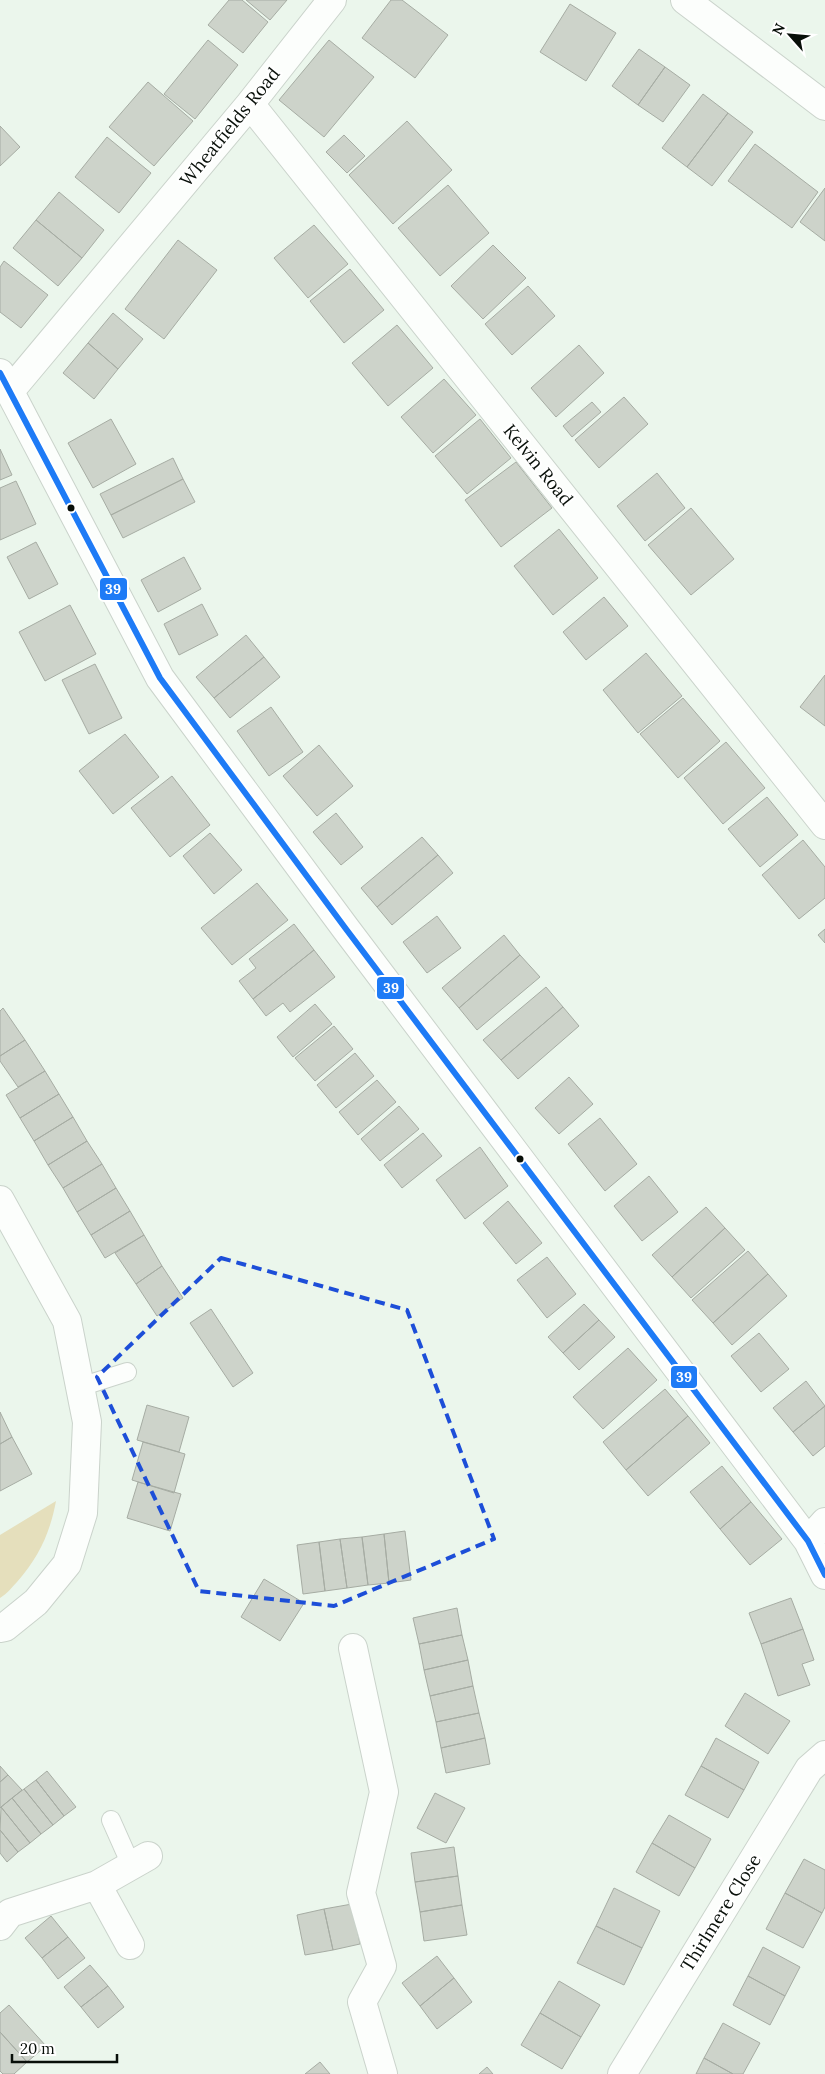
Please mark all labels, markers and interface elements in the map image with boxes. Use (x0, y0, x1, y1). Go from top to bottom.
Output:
north arrow (765, 10, 815, 60)
text: N (768, 20, 789, 38)
street label: Wheatfields Road (175, 62, 285, 191)
street label: Kelvin Road (499, 419, 578, 510)
unlabelled marker (66, 503, 76, 513)
line badge: 39 (99, 577, 128, 601)
text: 39 (105, 580, 121, 598)
line badge: 39 (376, 976, 405, 1000)
text: 39 (383, 979, 399, 997)
unlabelled marker (515, 1154, 525, 1164)
line badge: 39 (670, 1365, 698, 1389)
text: 39 (676, 1368, 692, 1386)
street label: Thirlmere Close (675, 1850, 766, 1976)
scale bar (12, 2032, 118, 2064)
text: 20 m (20, 2039, 55, 2058)

